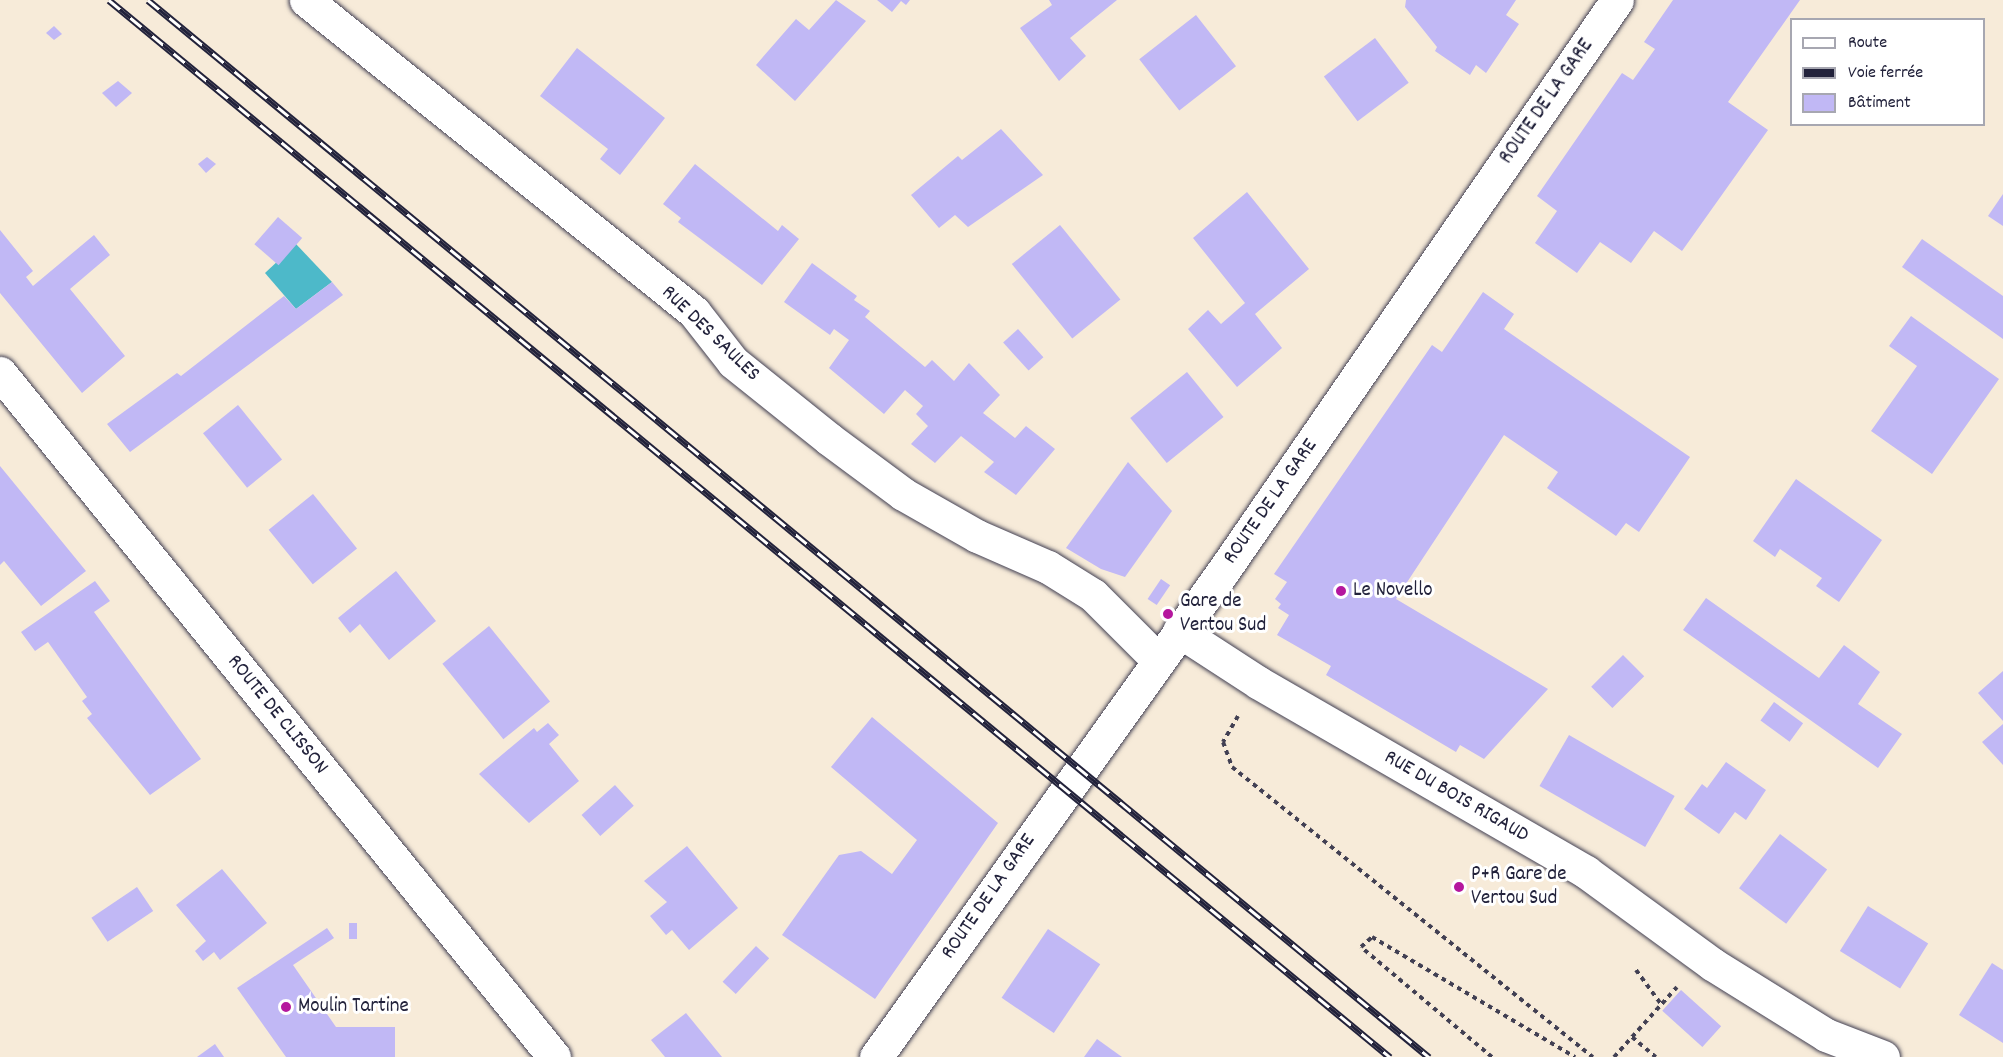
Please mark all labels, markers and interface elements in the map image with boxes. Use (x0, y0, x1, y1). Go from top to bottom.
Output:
legend (1790, 18, 1985, 126)
text: Route (1848, 31, 1887, 56)
street label: ROUTE DE LA GARE (1495, 35, 1599, 169)
text: Voie ferrée (1848, 61, 1923, 86)
text: Bâtiment (1848, 91, 1911, 116)
street label: RUE DES SAULES (655, 281, 765, 387)
street label: ROUTE DE LA GARE (1219, 435, 1323, 569)
place label: Le Novello (1353, 578, 1433, 604)
marker: Le Novello (1334, 584, 1348, 598)
place label: Gare de Vertou Sud (1180, 589, 1266, 639)
marker: Gare de Vertou Sud (1161, 607, 1175, 621)
street label: ROUTE DE CLISSON (221, 650, 333, 780)
street label: RUE DU BOIS RIGAUD (1379, 745, 1533, 849)
street label: ROUTE DE LA GARE (937, 830, 1041, 964)
place label: P+R Gare de Vertou Sud (1471, 862, 1566, 912)
marker: P+R Gare de Vertou Sud (1452, 880, 1466, 894)
place label: Moulin Tartine (298, 994, 409, 1020)
marker: Moulin Tartine (279, 1000, 293, 1014)

